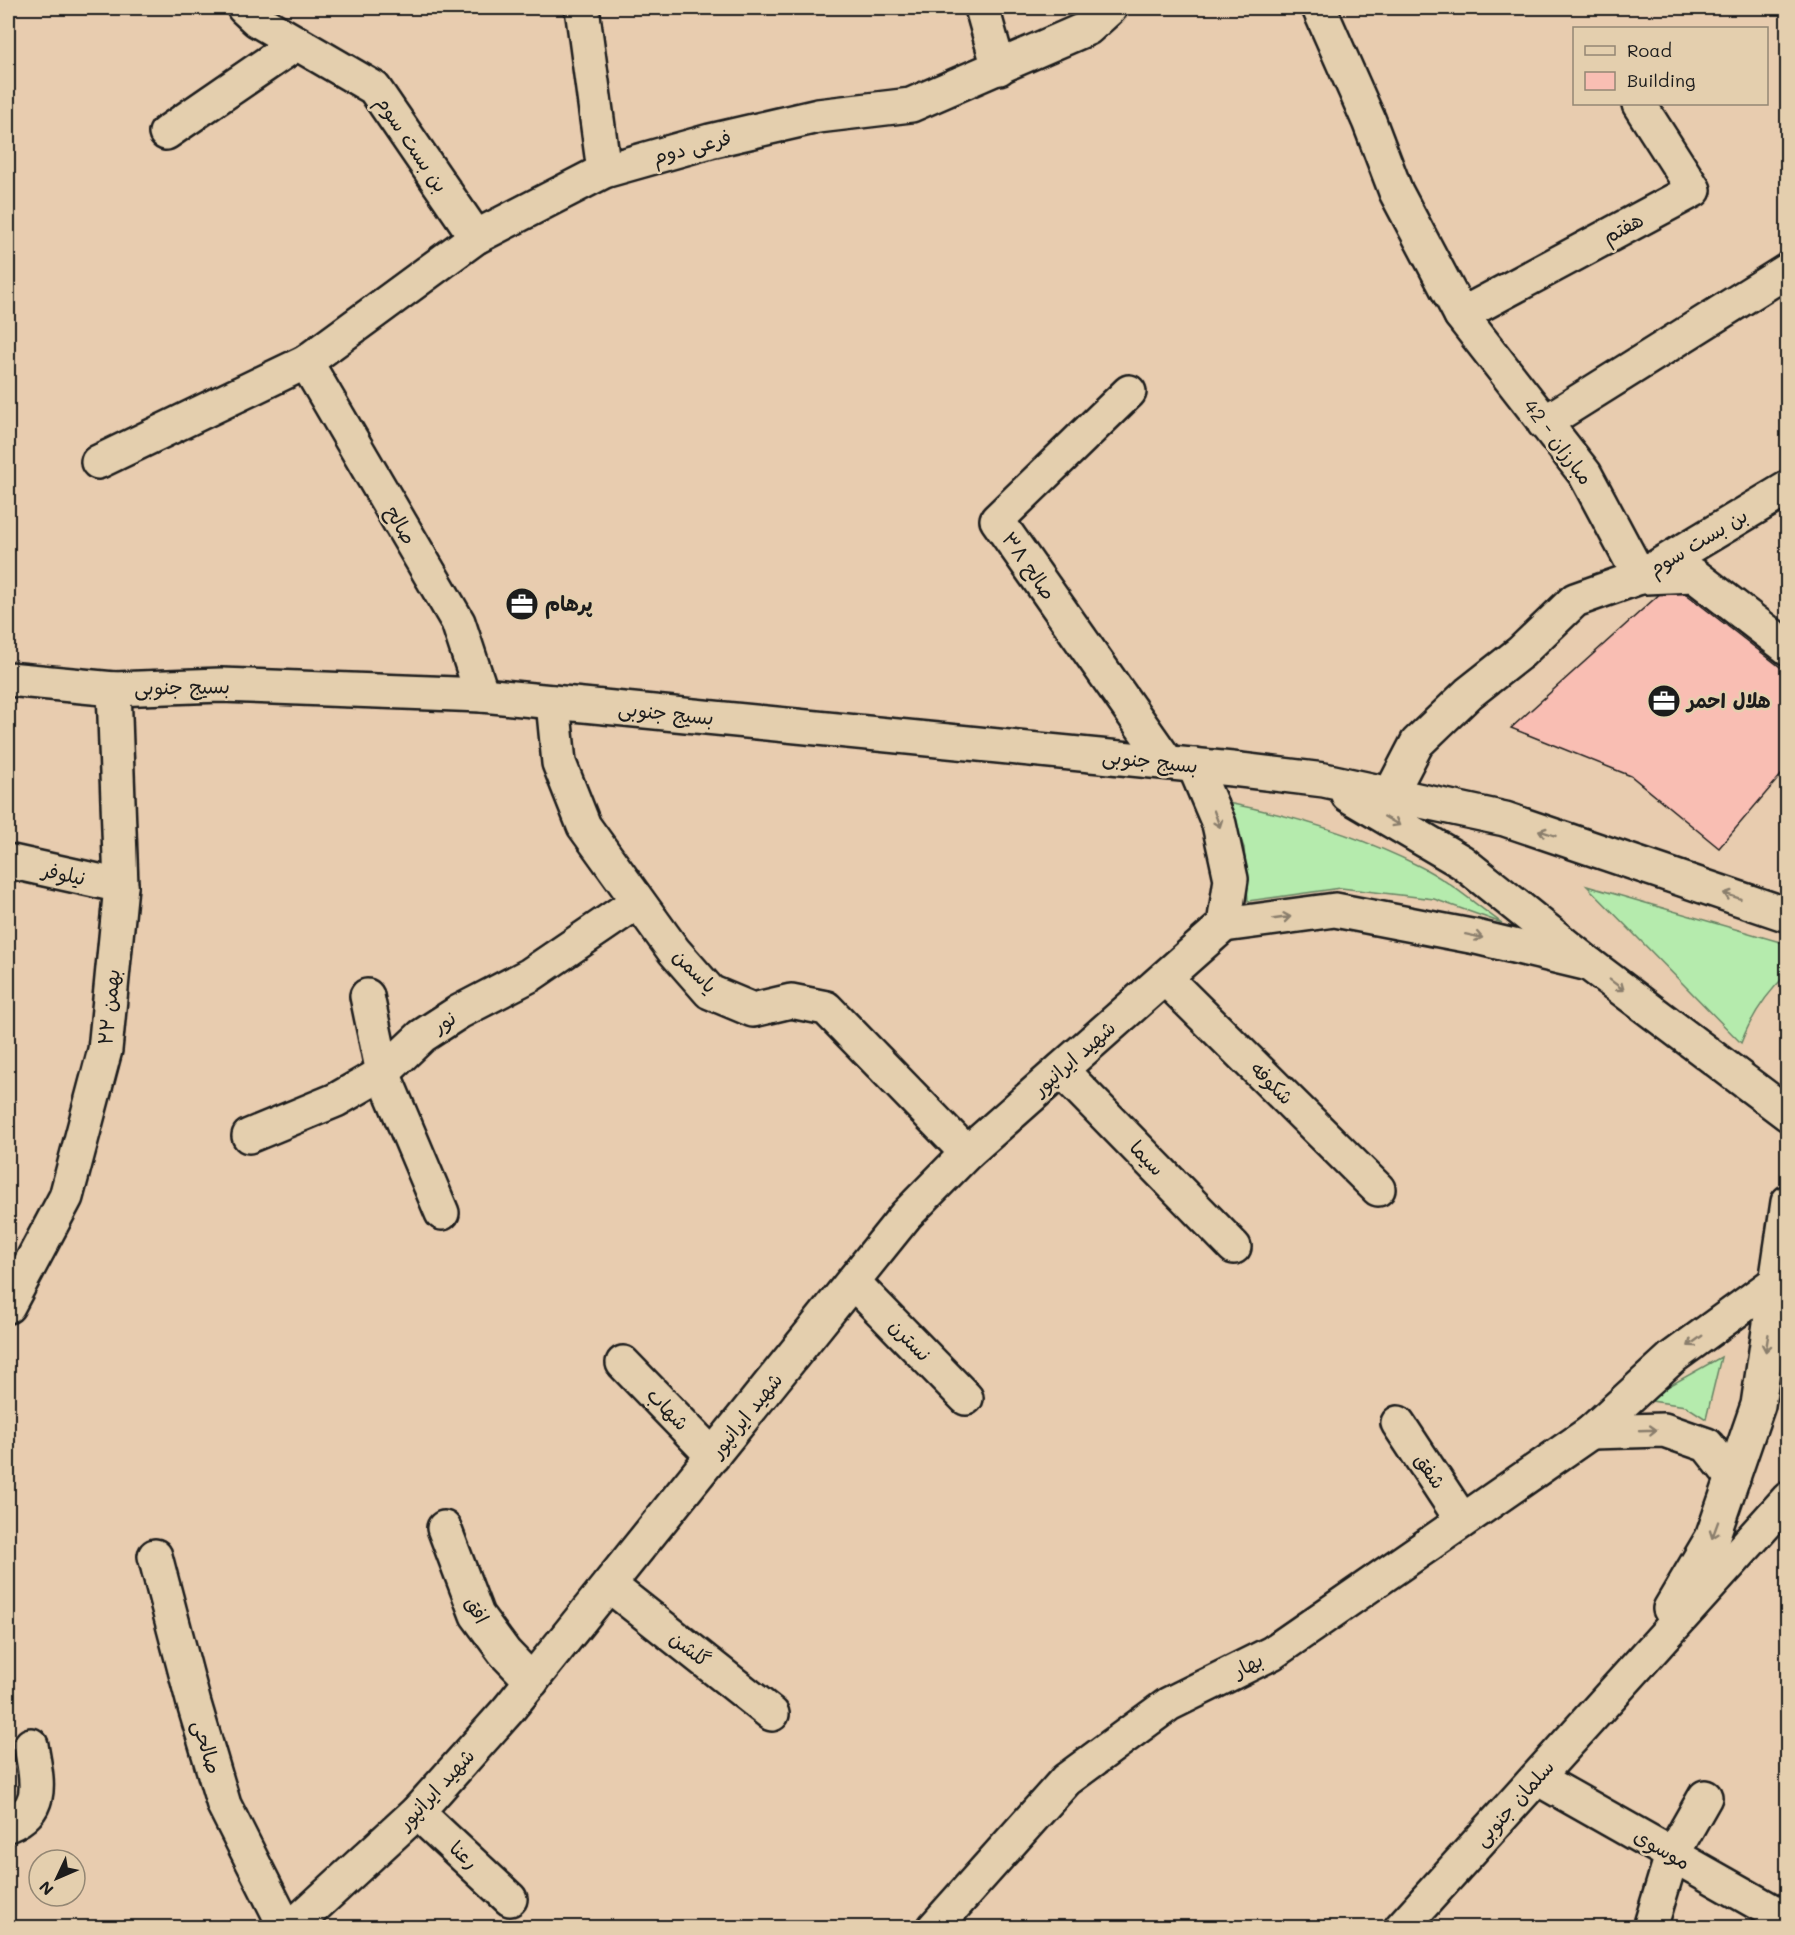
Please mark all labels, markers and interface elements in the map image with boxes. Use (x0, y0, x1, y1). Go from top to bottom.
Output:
legend (1573, 27, 1768, 105)
text: Road (1627, 38, 1672, 62)
text: Building (1627, 68, 1695, 92)
street label: بن بست سوم (368, 90, 455, 199)
street label: فرعی دوم (650, 123, 735, 173)
street label: هفتم (1598, 206, 1649, 251)
street label: مبارزان - 42 (1518, 393, 1599, 489)
street label: صالح (379, 500, 423, 550)
street label: بن بست سوم (1643, 501, 1754, 584)
street label: صالح ۳۸ (995, 526, 1063, 606)
office icon: پرهام (504, 586, 540, 622)
place label: پرهام (545, 590, 593, 619)
street label: بسیج جنوبی (134, 672, 230, 702)
office icon: هلال احمر (1646, 683, 1682, 719)
place label: هلال احمر (1685, 687, 1771, 713)
street label: بسیج جنوبی (617, 694, 715, 732)
street label: بسیج جنوبی (1101, 742, 1199, 780)
one-way arrow (1212, 809, 1223, 828)
one-way arrow (1383, 815, 1400, 827)
one-way arrow (1538, 827, 1557, 838)
street label: نیلوفر (38, 855, 88, 892)
one-way arrow (1723, 889, 1742, 900)
one-way arrow (1271, 912, 1291, 923)
one-way arrow (1464, 931, 1483, 942)
street label: یاسمن (668, 943, 723, 998)
street label: ۲۲ بهمن (91, 967, 125, 1046)
one-way arrow (1608, 979, 1624, 991)
street label: نور (426, 1004, 460, 1039)
street label: شهید ایرانپور (1025, 1014, 1122, 1103)
street label: شکوفه (1246, 1055, 1300, 1109)
street label: سیما (1125, 1134, 1171, 1180)
street label: نسترن (884, 1312, 937, 1366)
one-way arrow (1762, 1332, 1773, 1352)
one-way arrow (1687, 1335, 1703, 1347)
street label: شهید ایرانپور (702, 1367, 789, 1465)
street label: شهاب (642, 1381, 695, 1435)
one-way arrow (1637, 1424, 1657, 1436)
street label: شفق (1409, 1447, 1452, 1493)
one-way arrow (1709, 1520, 1720, 1539)
street label: افق (460, 1591, 496, 1628)
street label: گلشن (665, 1624, 716, 1672)
street label: بهار (1226, 1646, 1267, 1683)
street label: صالحی (187, 1717, 228, 1777)
street label: شهید ایرانپور (390, 1742, 481, 1837)
street label: سلمان جنوبی (1467, 1753, 1561, 1853)
street label: موسوی (1629, 1822, 1695, 1875)
street label: رعنا (445, 1834, 485, 1874)
north arrow (27, 1848, 87, 1908)
text: N (34, 1877, 58, 1900)

